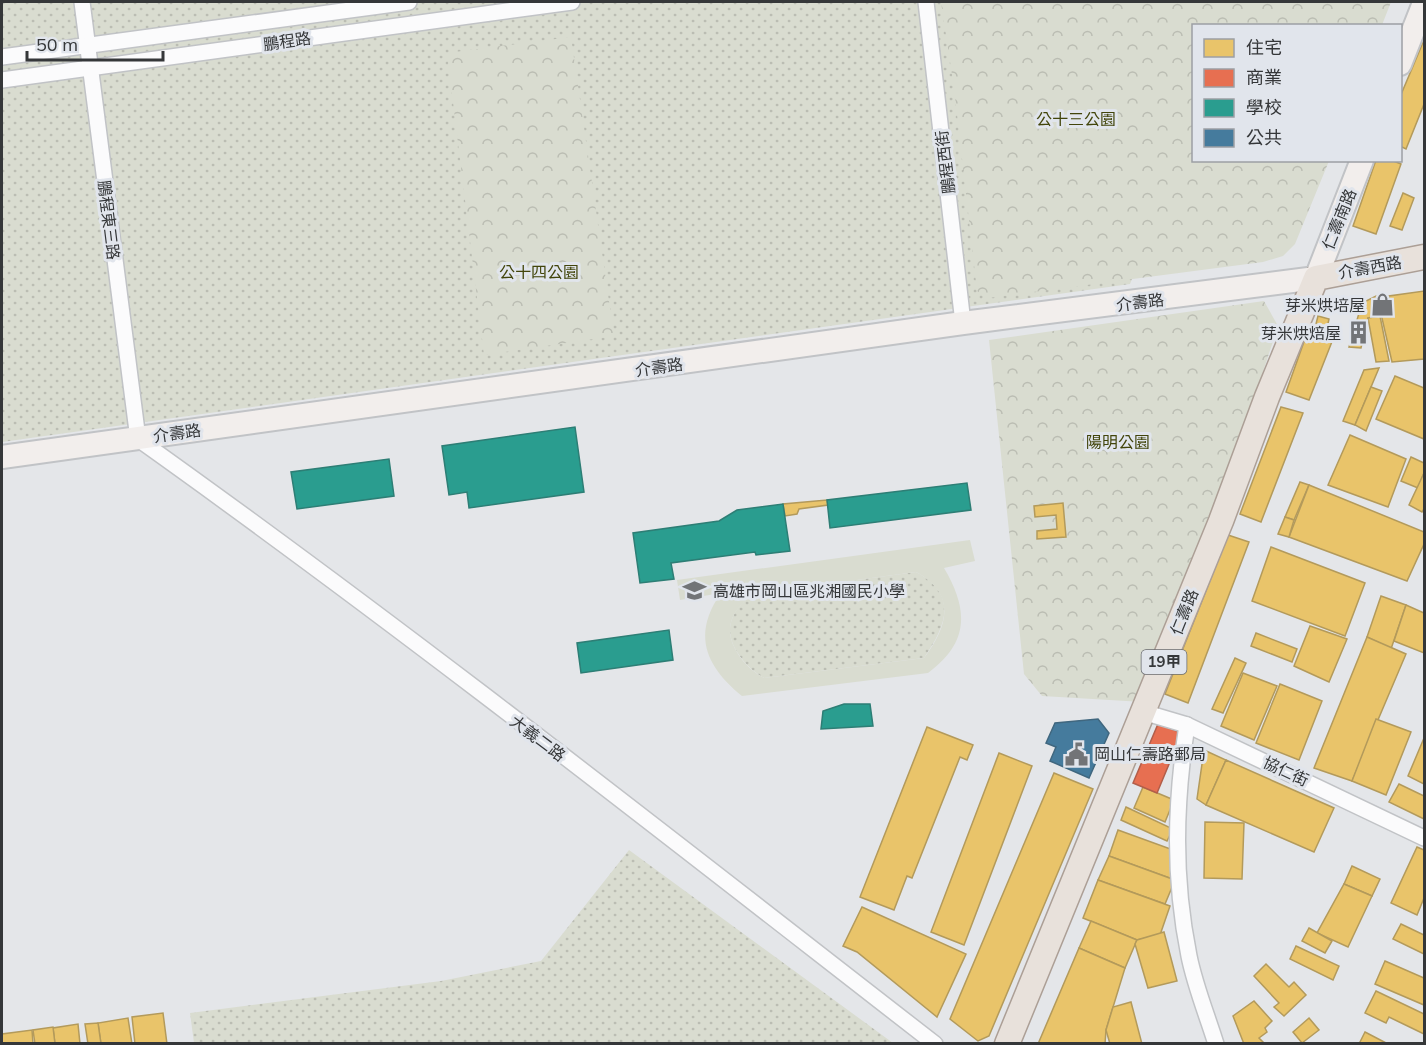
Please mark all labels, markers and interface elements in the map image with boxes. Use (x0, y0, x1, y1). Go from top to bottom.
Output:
scale bar (27, 24, 164, 62)
legend (1192, 24, 1402, 162)
street label: 鵬程路 (262, 28, 312, 54)
text: 50 m (36, 33, 78, 56)
text: 住宅 (1246, 36, 1282, 59)
text: 商業 (1246, 66, 1282, 89)
text: 學校 (1246, 96, 1282, 119)
park label: 公十三公園 (1036, 109, 1116, 129)
text: 公共 (1246, 126, 1282, 149)
street label: 鵬程西街 (931, 129, 959, 195)
street label: 鵬程東三路 (94, 179, 124, 261)
street label: 仁壽南路 (1318, 186, 1360, 252)
street label: 介壽西路 (1337, 252, 1403, 282)
park label: 公十四公園 (499, 262, 579, 282)
street label: 介壽路 (1115, 289, 1165, 315)
shop icon: 芽米烘培屋 (1370, 292, 1396, 318)
place label: 芽米烘培屋 (1285, 295, 1365, 315)
building icon: 芽米烘焙屋 (1346, 320, 1372, 346)
place label: 芽米烘焙屋 (1261, 323, 1341, 343)
street label: 介壽路 (634, 354, 684, 380)
street label: 介壽路 (152, 420, 202, 446)
park label: 陽明公園 (1086, 432, 1150, 452)
school or university icon: 高雄市岡山區兆湘國民小學 (682, 578, 708, 604)
place label: 高雄市岡山區兆湘國民小學 (713, 581, 905, 601)
street label: 仁壽路 (1166, 586, 1202, 638)
road number: 19甲 (1142, 650, 1186, 674)
street label: 大義二路 (506, 711, 570, 765)
public building icon: 岡山仁壽路郵局 (1063, 741, 1089, 767)
place label: 岡山仁壽路郵局 (1094, 744, 1206, 764)
street label: 協仁街 (1260, 752, 1312, 790)

